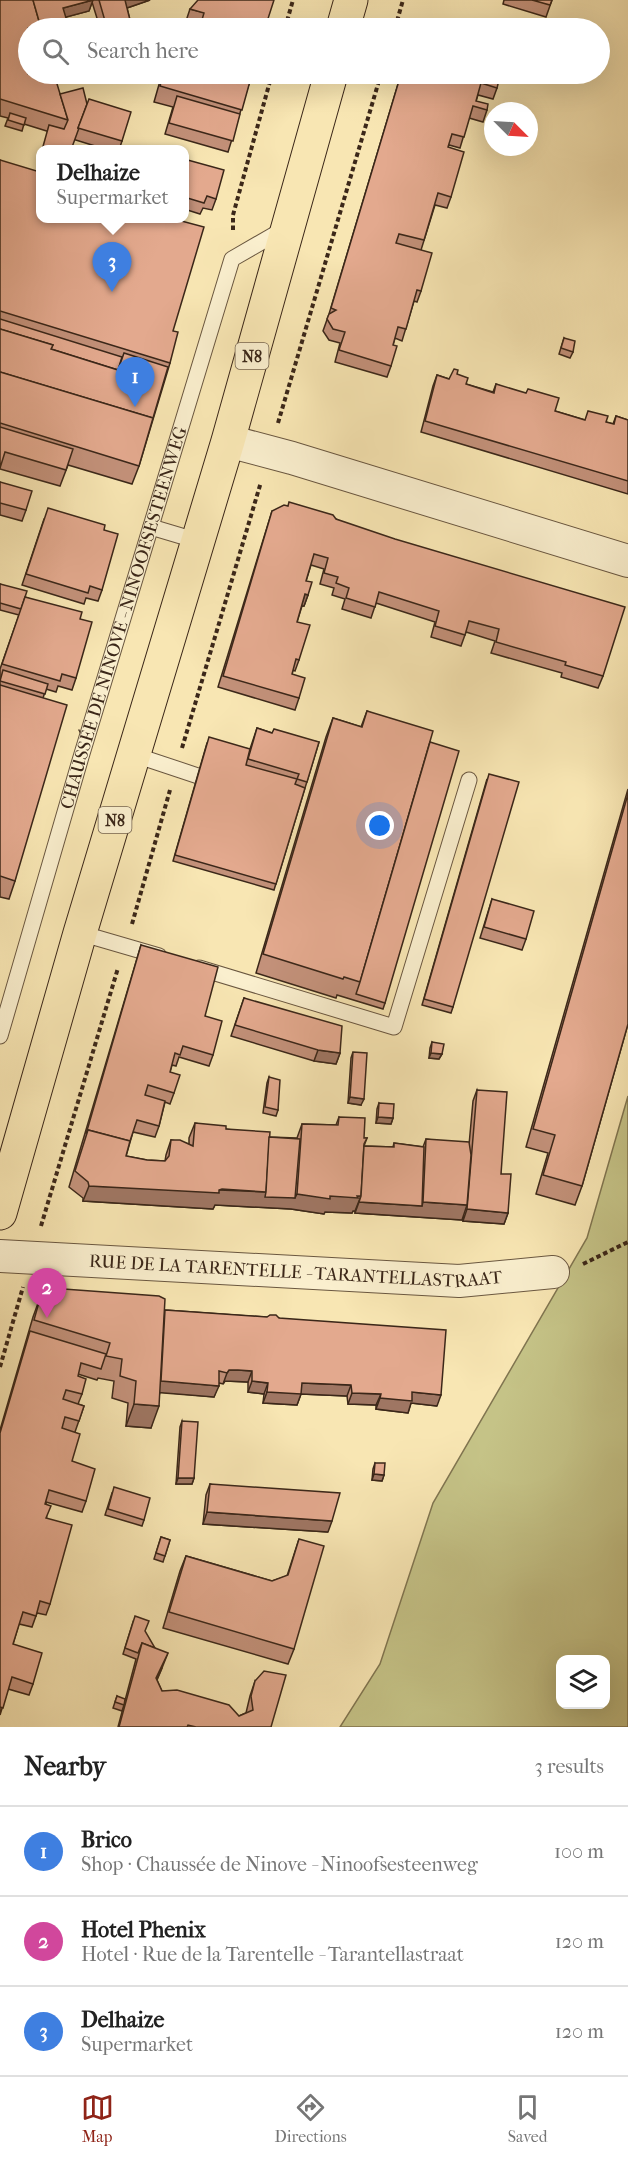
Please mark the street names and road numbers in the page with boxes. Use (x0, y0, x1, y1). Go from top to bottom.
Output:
road number: N8 (236, 343, 268, 369)
street label: CHAUSSÉE DE NINOVE - NINOOFSESTEENWEG (56, 424, 192, 812)
road number: N8 (98, 807, 132, 833)
street label: RUE DE LA TARENTELLE - TARANTELLASTRAAT (88, 1251, 504, 1292)

